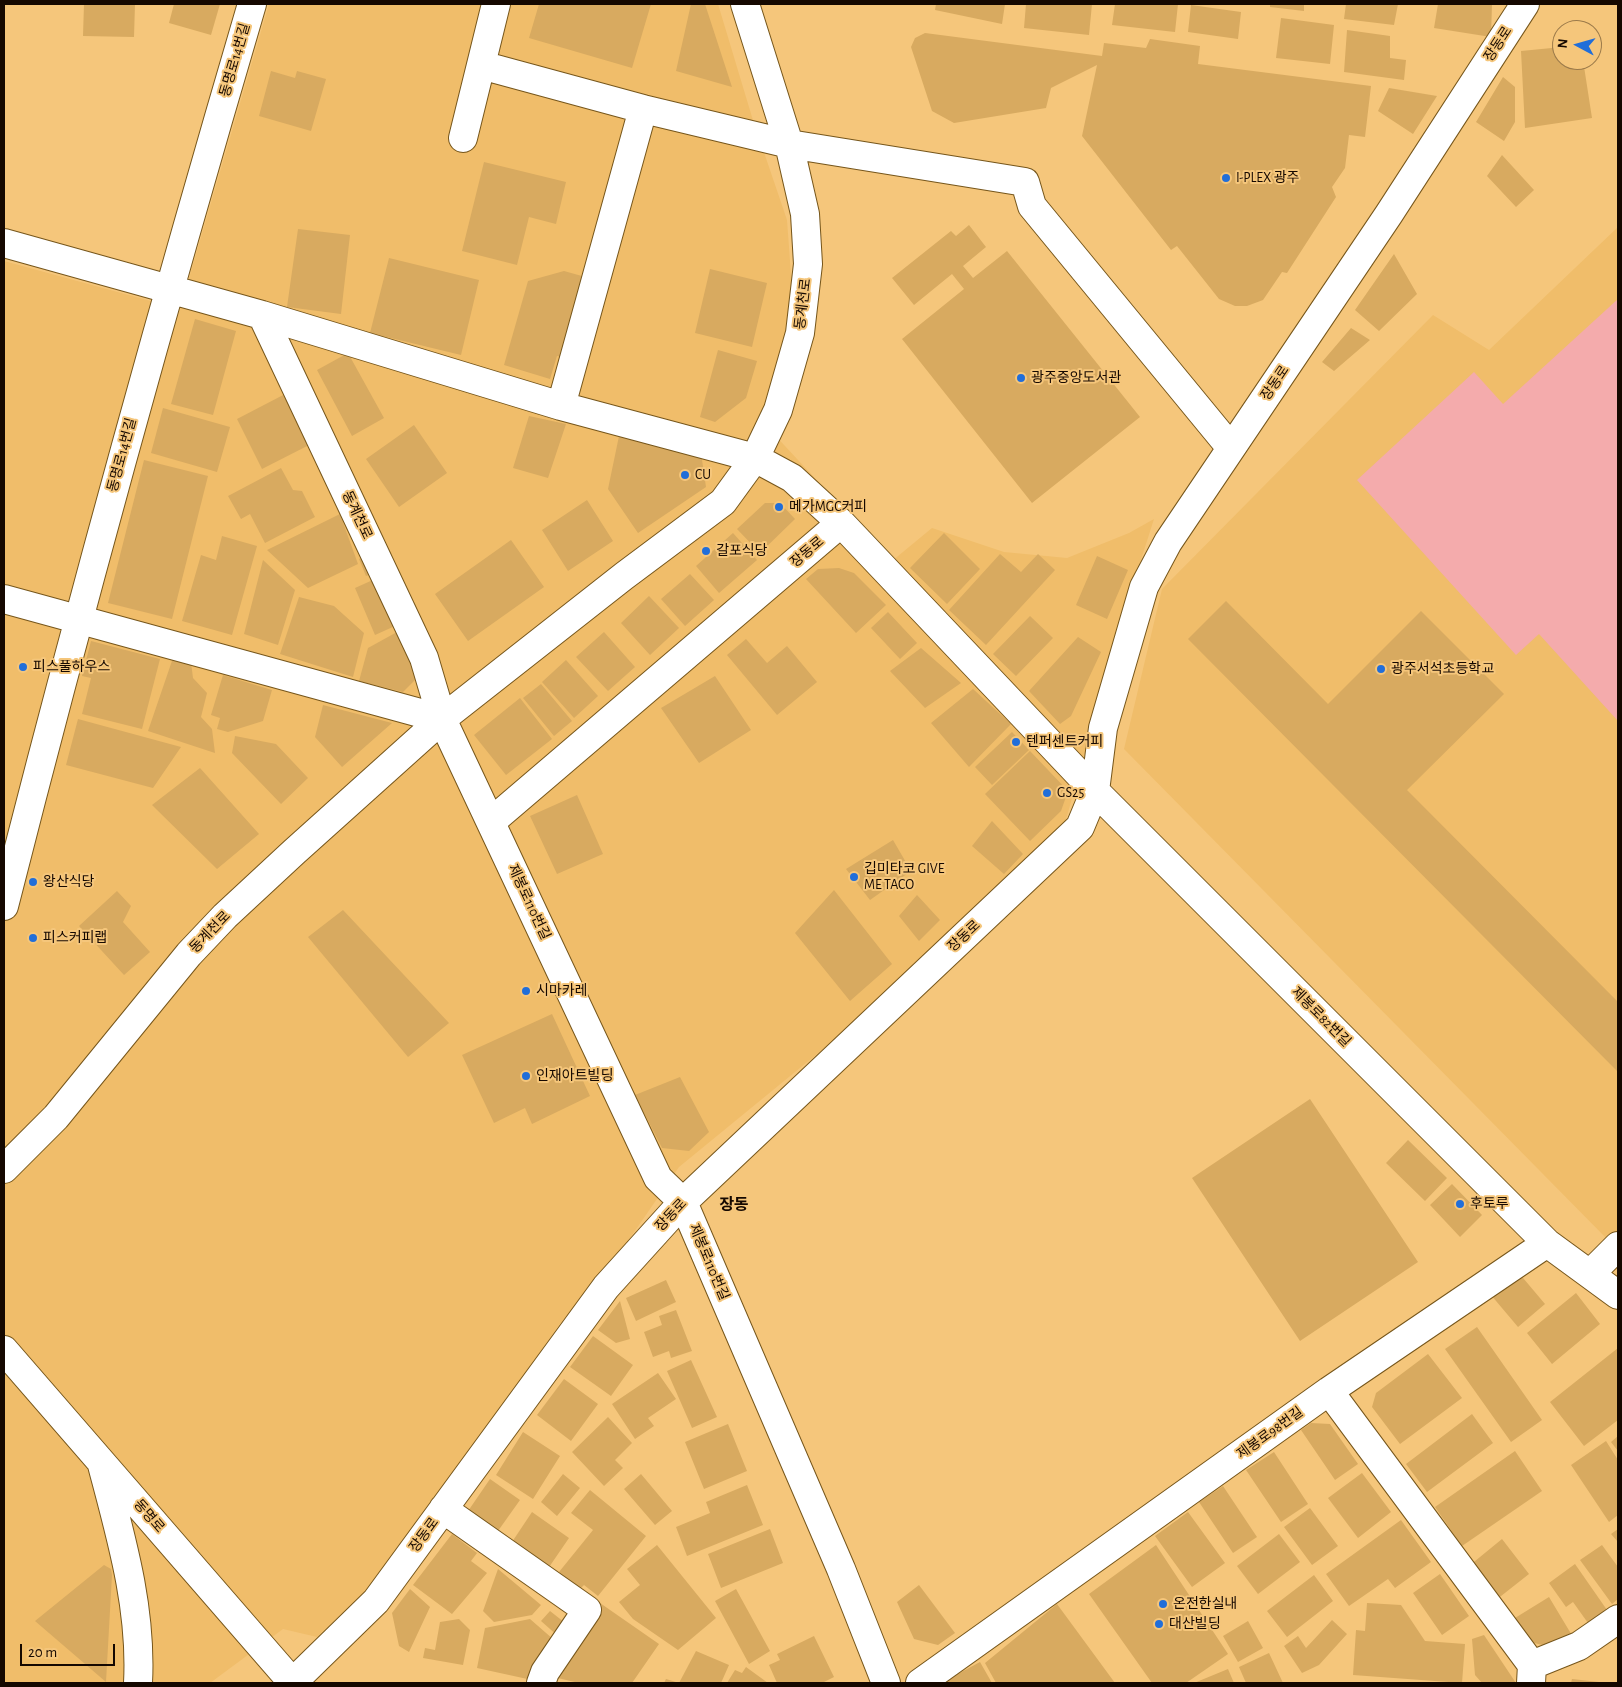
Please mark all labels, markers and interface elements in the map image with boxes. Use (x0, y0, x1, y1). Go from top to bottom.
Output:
north arrow (1552, 20, 1602, 70)
street label: 동명로14번길 (216, 21, 254, 99)
street label: 장동로 (1480, 23, 1516, 65)
text: N (1556, 38, 1571, 49)
place label: I-PLEX 광주 (1236, 170, 1299, 186)
marker: I-PLEX 광주 (1220, 172, 1232, 184)
street label: 동계천로 (792, 277, 814, 331)
street label: 장동로 (1257, 362, 1293, 404)
place label: 광주중앙도서관 (1031, 370, 1121, 386)
marker: 광주중앙도서관 (1015, 372, 1027, 384)
street label: 동명로14번길 (104, 416, 140, 494)
place label: CU (695, 467, 711, 483)
marker: CU (679, 469, 691, 481)
street label: 동계천로 (339, 488, 375, 542)
place label: 메가MGC커피 (789, 499, 867, 515)
marker: 메가MGC커피 (773, 501, 785, 513)
street label: 장동로 (787, 533, 827, 571)
place label: 갈포식당 (716, 543, 768, 559)
marker: 갈포식당 (700, 545, 712, 557)
place label: 피스풀하우스 (33, 659, 110, 675)
marker: 피스풀하우스 (17, 661, 29, 673)
place label: 광주서석초등학교 (1391, 661, 1494, 677)
marker: 광주서석초등학교 (1375, 663, 1387, 675)
place label: 텐퍼센트커피 (1026, 734, 1103, 750)
marker: 텐퍼센트커피 (1010, 736, 1022, 748)
place label: GS25 (1057, 785, 1084, 801)
marker: GS25 (1041, 787, 1053, 799)
place label: 깁미타코 GIVE ME TACO (864, 861, 944, 894)
street label: 제봉로110번길 (504, 862, 554, 942)
marker: 깁미타코 GIVE ME TACO (848, 871, 860, 883)
place label: 왕산식당 (43, 874, 95, 890)
marker: 왕산식당 (27, 876, 39, 888)
street label: 동계천로 (186, 908, 234, 956)
street label: 장동로 (944, 917, 984, 955)
place label: 피스커피랩 (43, 930, 107, 946)
marker: 피스커피랩 (27, 932, 39, 944)
place label: 시마카레 (536, 983, 588, 999)
street label: 제봉로82번길 (1288, 984, 1354, 1050)
marker: 시마카레 (520, 985, 532, 997)
place label: 인재아트빌딩 (536, 1068, 613, 1084)
marker: 인재아트빌딩 (520, 1070, 532, 1082)
street label: 장동로 (652, 1195, 690, 1235)
district label: 장동 (719, 1195, 749, 1215)
place label: 후토루 (1470, 1196, 1509, 1212)
marker: 후토루 (1454, 1198, 1466, 1210)
street label: 제봉로110번길 (685, 1221, 733, 1303)
street label: 제봉로98번길 (1234, 1403, 1306, 1463)
street label: 동명로 (130, 1496, 168, 1536)
street label: 장동로 (406, 1514, 442, 1556)
place label: 온전한실내 (1173, 1596, 1237, 1612)
marker: 온전한실내 (1157, 1598, 1169, 1610)
place label: 대산빌딩 (1169, 1616, 1221, 1632)
marker: 대산빌딩 (1153, 1618, 1165, 1630)
scale bar (22, 1634, 118, 1666)
text: 20 m (28, 1645, 57, 1660)

